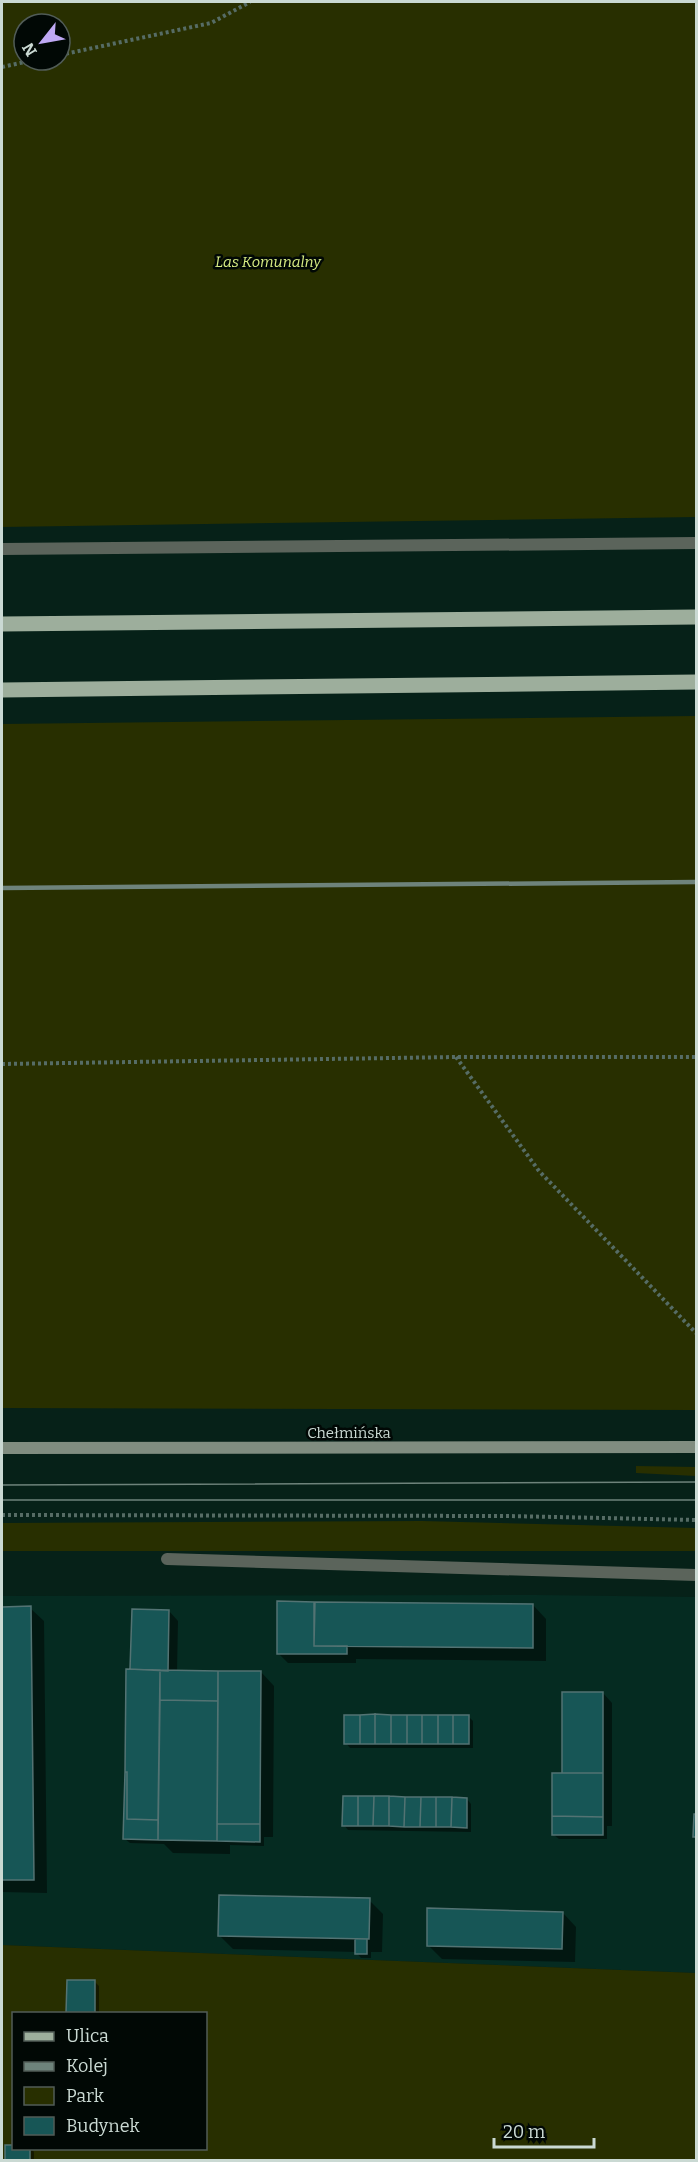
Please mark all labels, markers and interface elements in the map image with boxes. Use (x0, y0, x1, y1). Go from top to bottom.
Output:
north arrow (12, 12, 72, 72)
text: N (18, 39, 41, 60)
park label: Las Komunalny (215, 253, 322, 271)
street label: Chełmińska (307, 1424, 391, 1442)
legend (12, 2012, 207, 2150)
text: Ulica (66, 2025, 109, 2047)
text: Kolej (66, 2055, 108, 2077)
text: Park (66, 2085, 105, 2107)
scale bar (494, 2111, 594, 2149)
text: Budynek (66, 2115, 141, 2137)
text: 20 m (503, 2121, 545, 2143)

